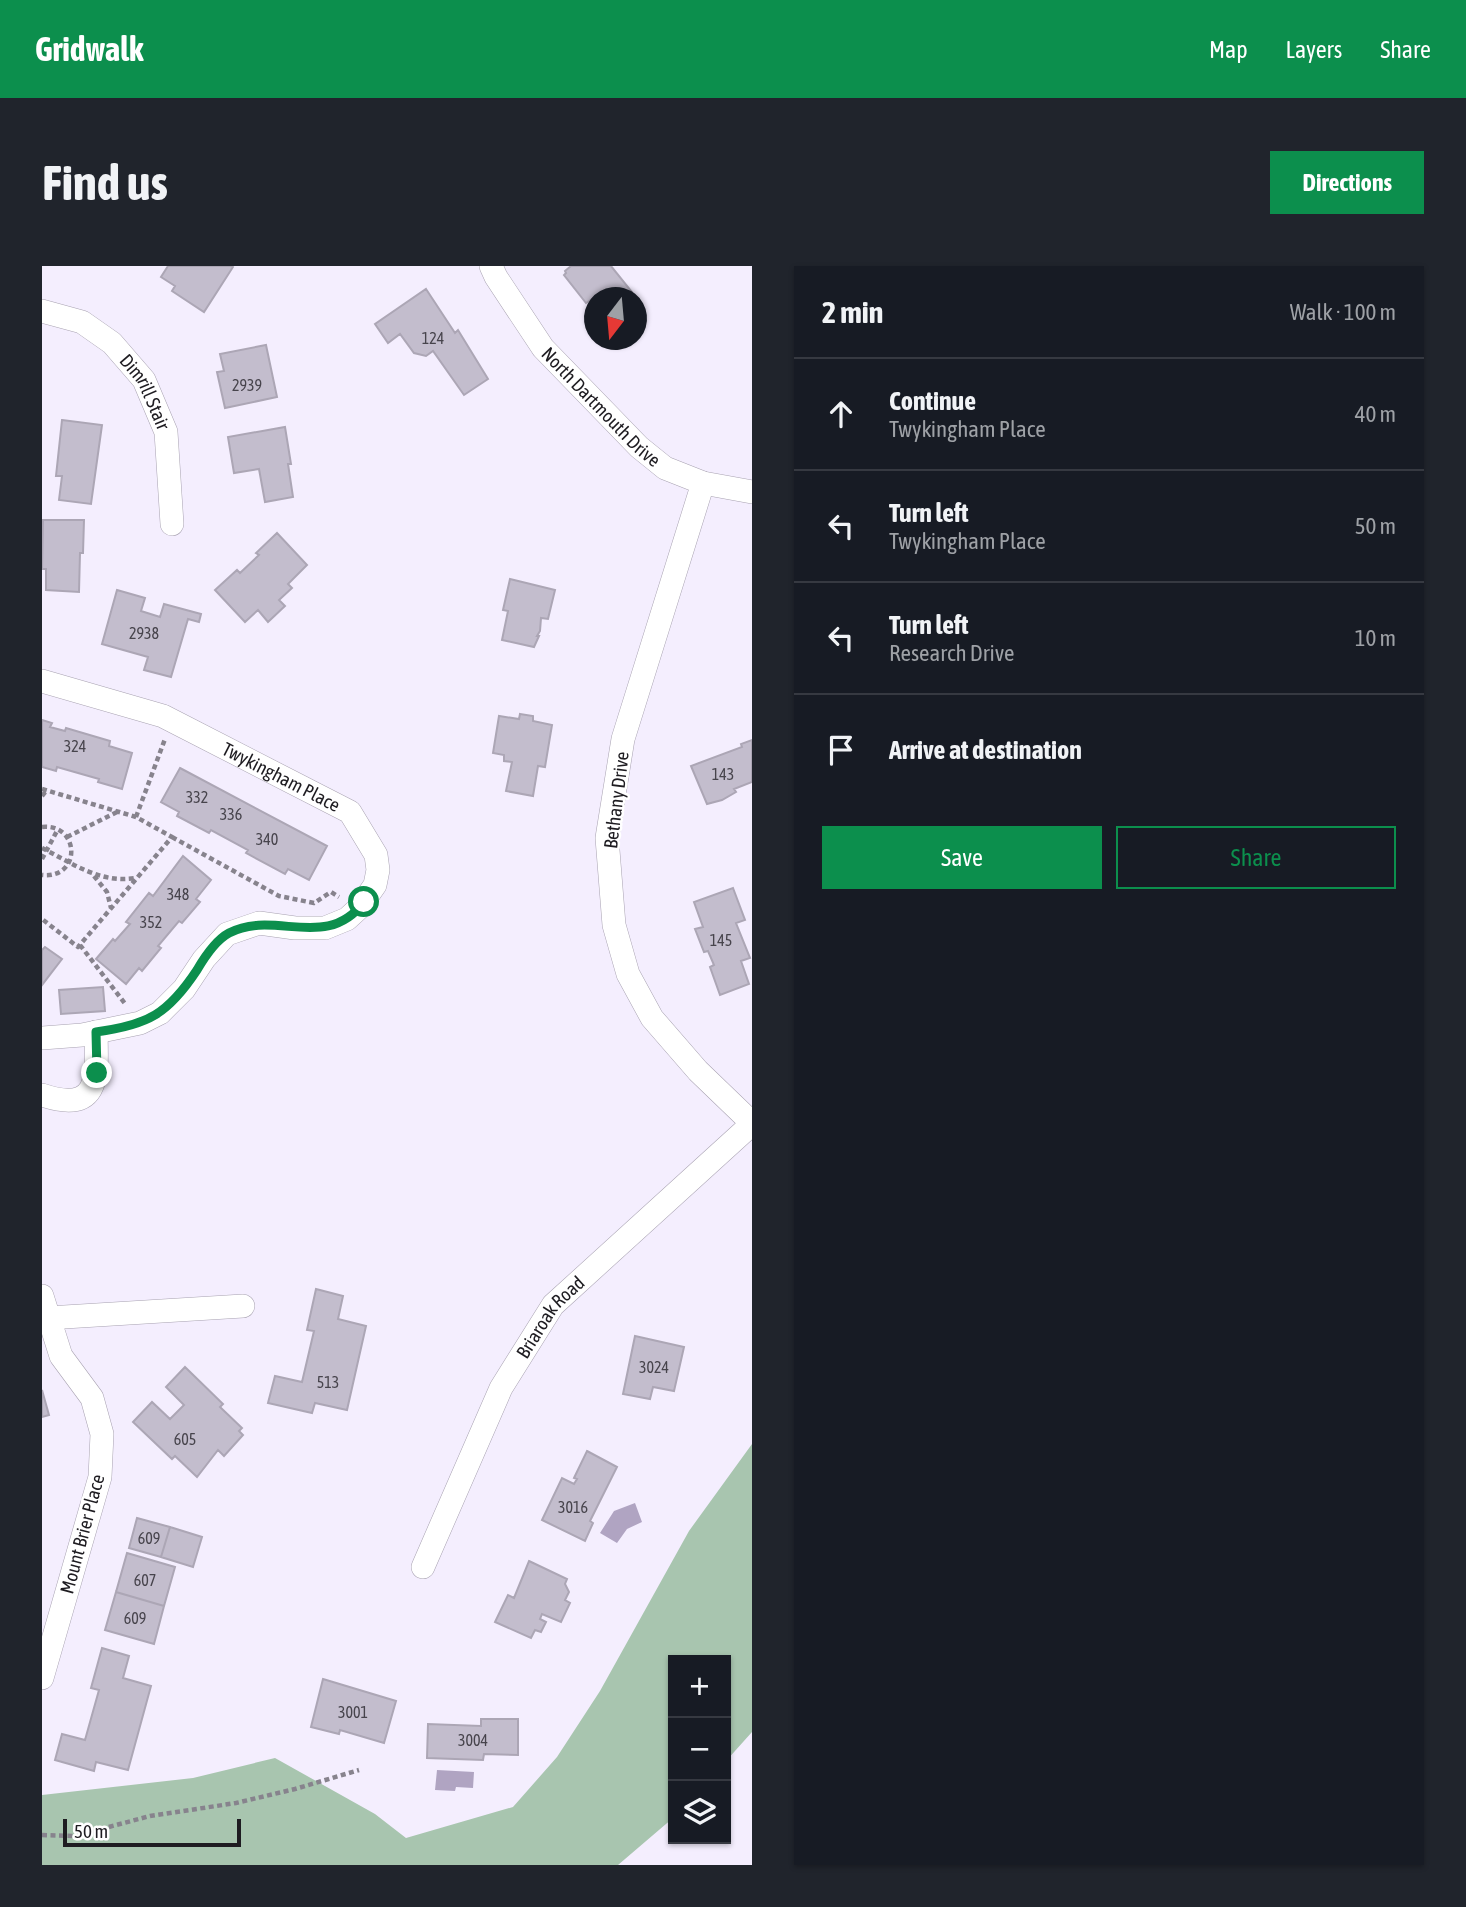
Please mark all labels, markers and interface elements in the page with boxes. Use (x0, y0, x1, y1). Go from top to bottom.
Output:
text: Gridwalk (35, 30, 143, 68)
text: Map (1209, 36, 1248, 63)
text: Layers (1286, 36, 1342, 63)
text: Share (1380, 36, 1431, 63)
button: Directions (1270, 151, 1424, 214)
text: Find us (42, 154, 168, 210)
north arrow (584, 287, 647, 350)
text: 2 min (822, 295, 883, 329)
text: Walk · 100 m (1290, 299, 1396, 325)
house number: 124 (422, 329, 444, 347)
street label: North Dartmouth Drive (537, 343, 665, 471)
street label: Dimrill Stair (115, 349, 175, 433)
house number: 2939 (232, 376, 262, 394)
text: Continue (889, 386, 976, 416)
icon: ahead (822, 395, 860, 433)
text: 40 m (1355, 401, 1396, 427)
text: Twykingham Place (889, 416, 1046, 442)
text: Turn left (889, 498, 969, 528)
icon: left (822, 507, 860, 545)
text: 50 m (1355, 513, 1396, 539)
text: Twykingham Place (889, 528, 1046, 554)
text: Turn left (889, 610, 969, 640)
icon: left (822, 619, 860, 657)
house number: 2938 (129, 624, 159, 642)
text: 10 m (1355, 625, 1396, 651)
text: Research Drive (889, 640, 1014, 666)
icon: arrive (822, 731, 860, 769)
text: Arrive at destination (889, 735, 1082, 765)
house number: 324 (64, 737, 86, 755)
street label: Twykingham Place (219, 737, 344, 816)
street label: Bethany Drive (599, 750, 633, 850)
house number: 143 (712, 765, 734, 783)
house number: 332 (186, 788, 208, 806)
house number: 336 (220, 805, 242, 823)
button: Save (822, 826, 1102, 889)
button: Share (1116, 826, 1396, 889)
house number: 340 (256, 830, 278, 848)
house number: 348 (167, 885, 189, 903)
route start (348, 886, 379, 917)
house number: 352 (140, 913, 162, 931)
house number: 145 (710, 931, 732, 949)
route end (81, 1057, 112, 1088)
street label: Briaroak Road (512, 1271, 589, 1362)
house number: 3024 (639, 1358, 669, 1376)
house number: 513 (317, 1373, 339, 1391)
house number: 605 (174, 1430, 196, 1448)
street label: Mount Brier Place (55, 1472, 109, 1596)
house number: 3016 (558, 1498, 588, 1516)
house number: 609 (138, 1529, 160, 1547)
house number: 607 (134, 1571, 156, 1589)
house number: 609 (124, 1609, 146, 1627)
map controls (668, 1655, 731, 1844)
button: + (668, 1655, 731, 1718)
house number: 3001 (338, 1703, 368, 1721)
button: − (668, 1718, 731, 1781)
house number: 3004 (458, 1731, 488, 1749)
button: layers (668, 1781, 731, 1844)
scale bar (63, 1816, 242, 1848)
text: 50 m (74, 1820, 108, 1842)

